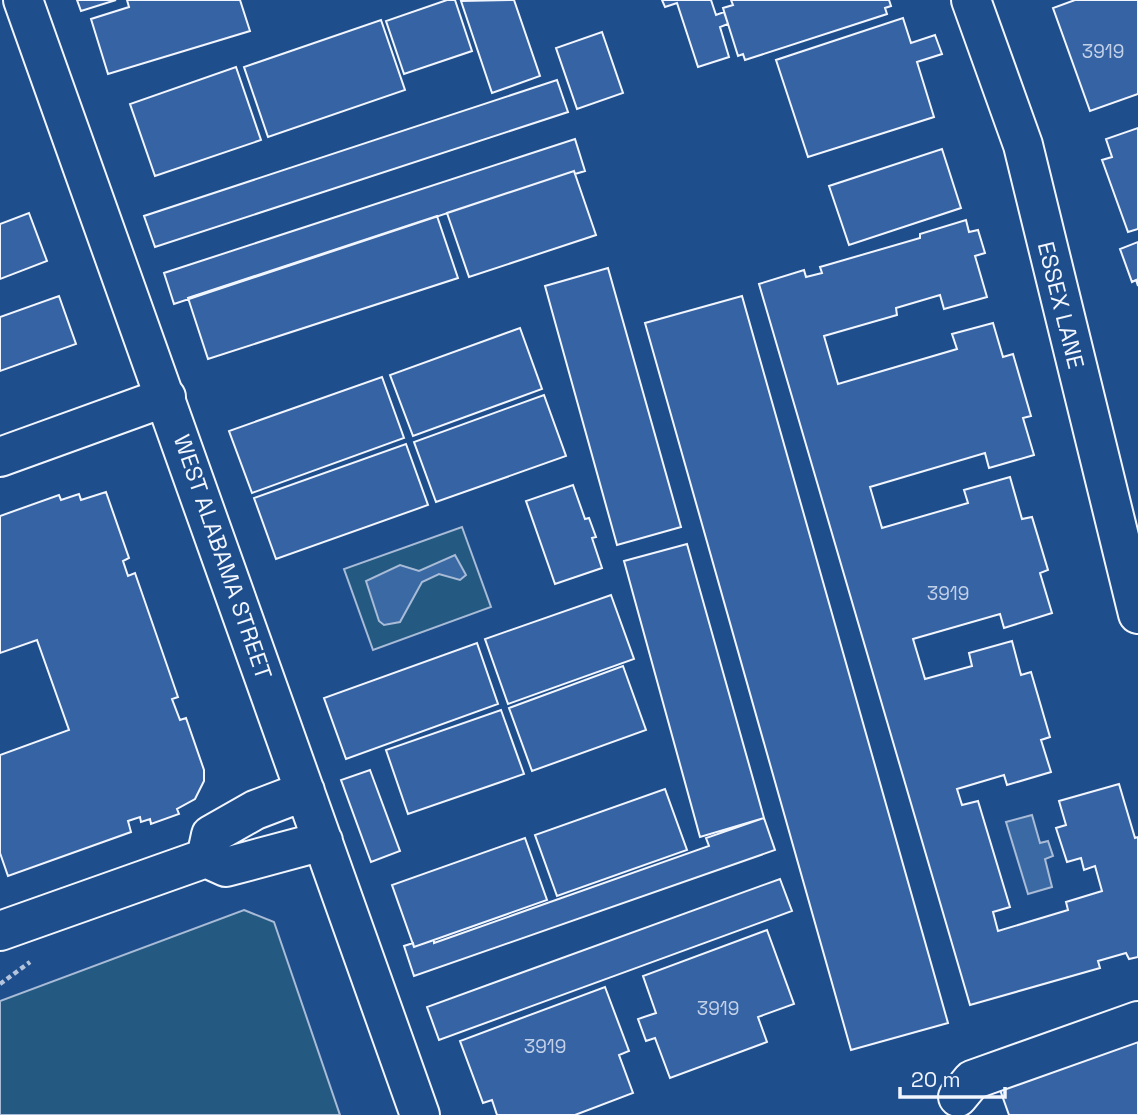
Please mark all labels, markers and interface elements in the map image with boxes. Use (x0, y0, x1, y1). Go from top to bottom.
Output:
house number: 3919 (1082, 39, 1124, 64)
street label: ESSEX LANE (1031, 238, 1091, 372)
street label: WEST ALABAMA STREET (167, 431, 279, 683)
house number: 3919 (927, 581, 969, 606)
house number: 3919 (697, 996, 739, 1021)
house number: 3919 (524, 1034, 566, 1059)
scale bar (900, 1056, 1005, 1100)
text: 20 m (911, 1066, 961, 1093)

